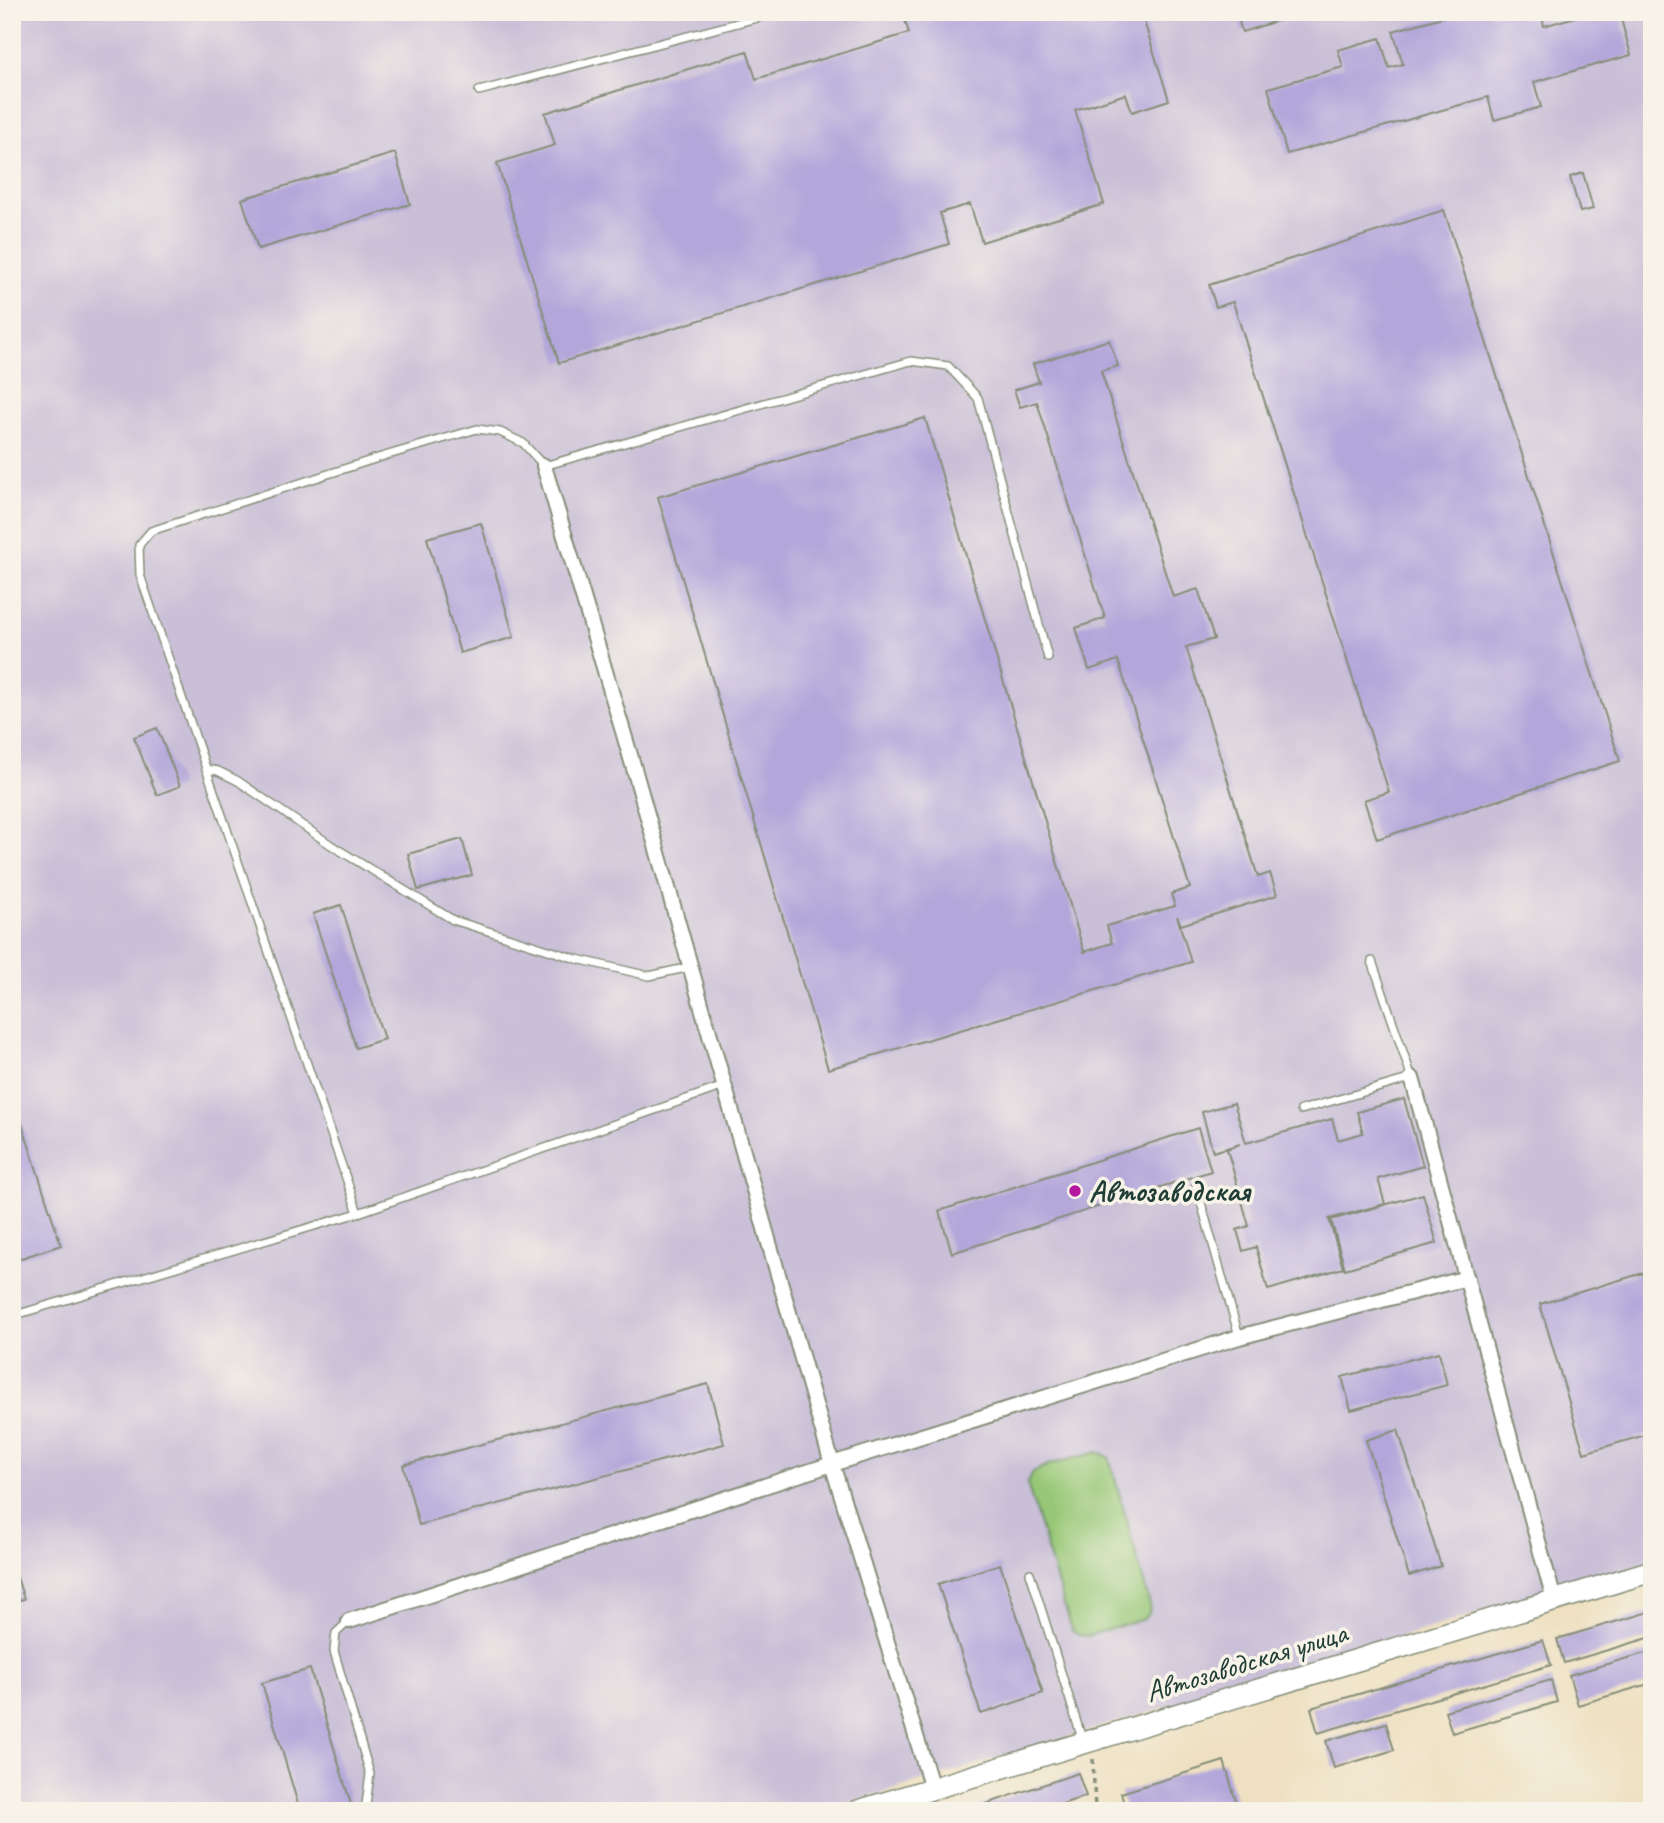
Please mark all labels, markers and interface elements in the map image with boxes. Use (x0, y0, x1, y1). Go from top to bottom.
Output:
place label: Автозаводская (1089, 1172, 1252, 1210)
marker: Автозаводская (1067, 1183, 1083, 1199)
street label: Автозаводская улица (1141, 1613, 1353, 1711)

